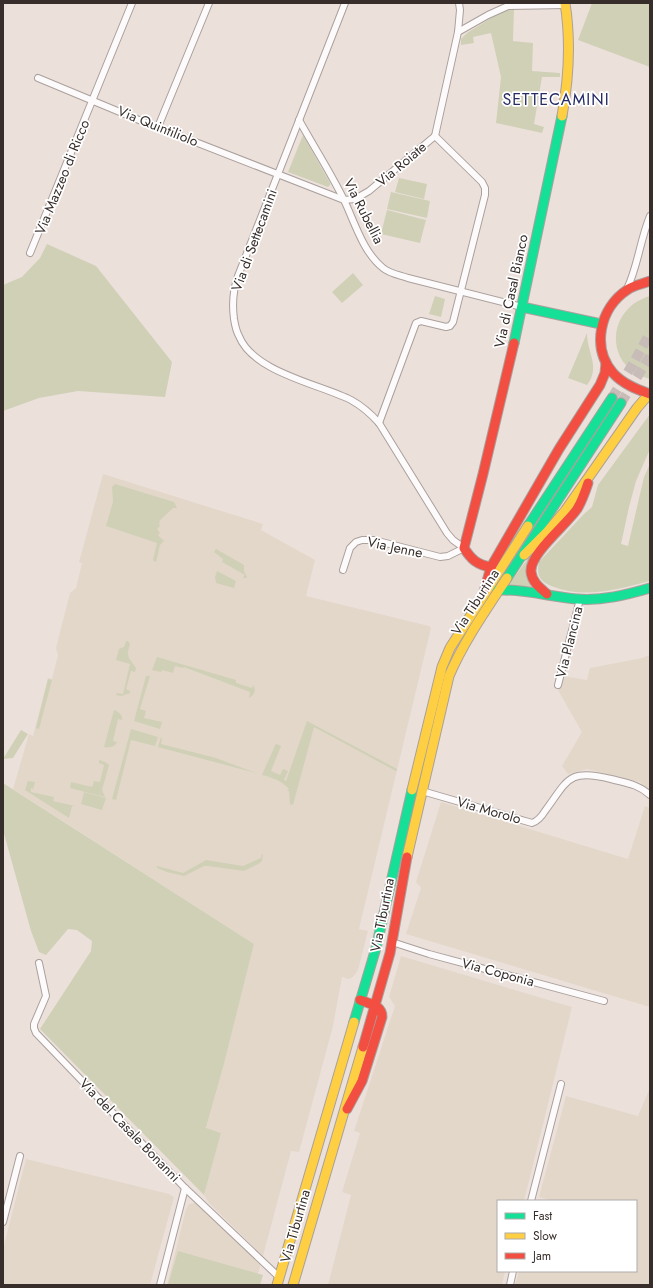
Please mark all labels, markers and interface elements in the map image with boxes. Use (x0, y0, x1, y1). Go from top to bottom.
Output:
district label: SETTECAMINI (502, 88, 610, 111)
street label: Via Quintiliolo (115, 101, 202, 151)
street label: Via Mazzeo di Ricco (30, 116, 94, 237)
street label: Via Roiate (371, 137, 431, 191)
street label: Via Rubellia (339, 175, 389, 247)
street label: Via di Settecamini (226, 186, 282, 294)
street label: Via di Casal Bianco (489, 232, 533, 350)
street label: Via Jenne (365, 531, 425, 563)
street label: Via Tiburtina (446, 565, 504, 639)
street label: Via Plancina (550, 604, 588, 680)
street label: Via Morolo (455, 791, 524, 829)
street label: Via Tiburtina (365, 876, 399, 954)
street label: Via Coponia (459, 953, 537, 991)
street label: Via del Casale Bonanni (75, 1074, 185, 1186)
street label: Via Tiburtina (275, 1187, 315, 1265)
legend (497, 1200, 637, 1272)
text: Fast (533, 1207, 552, 1225)
text: Slow (533, 1227, 558, 1245)
text: Jam (531, 1247, 551, 1265)

